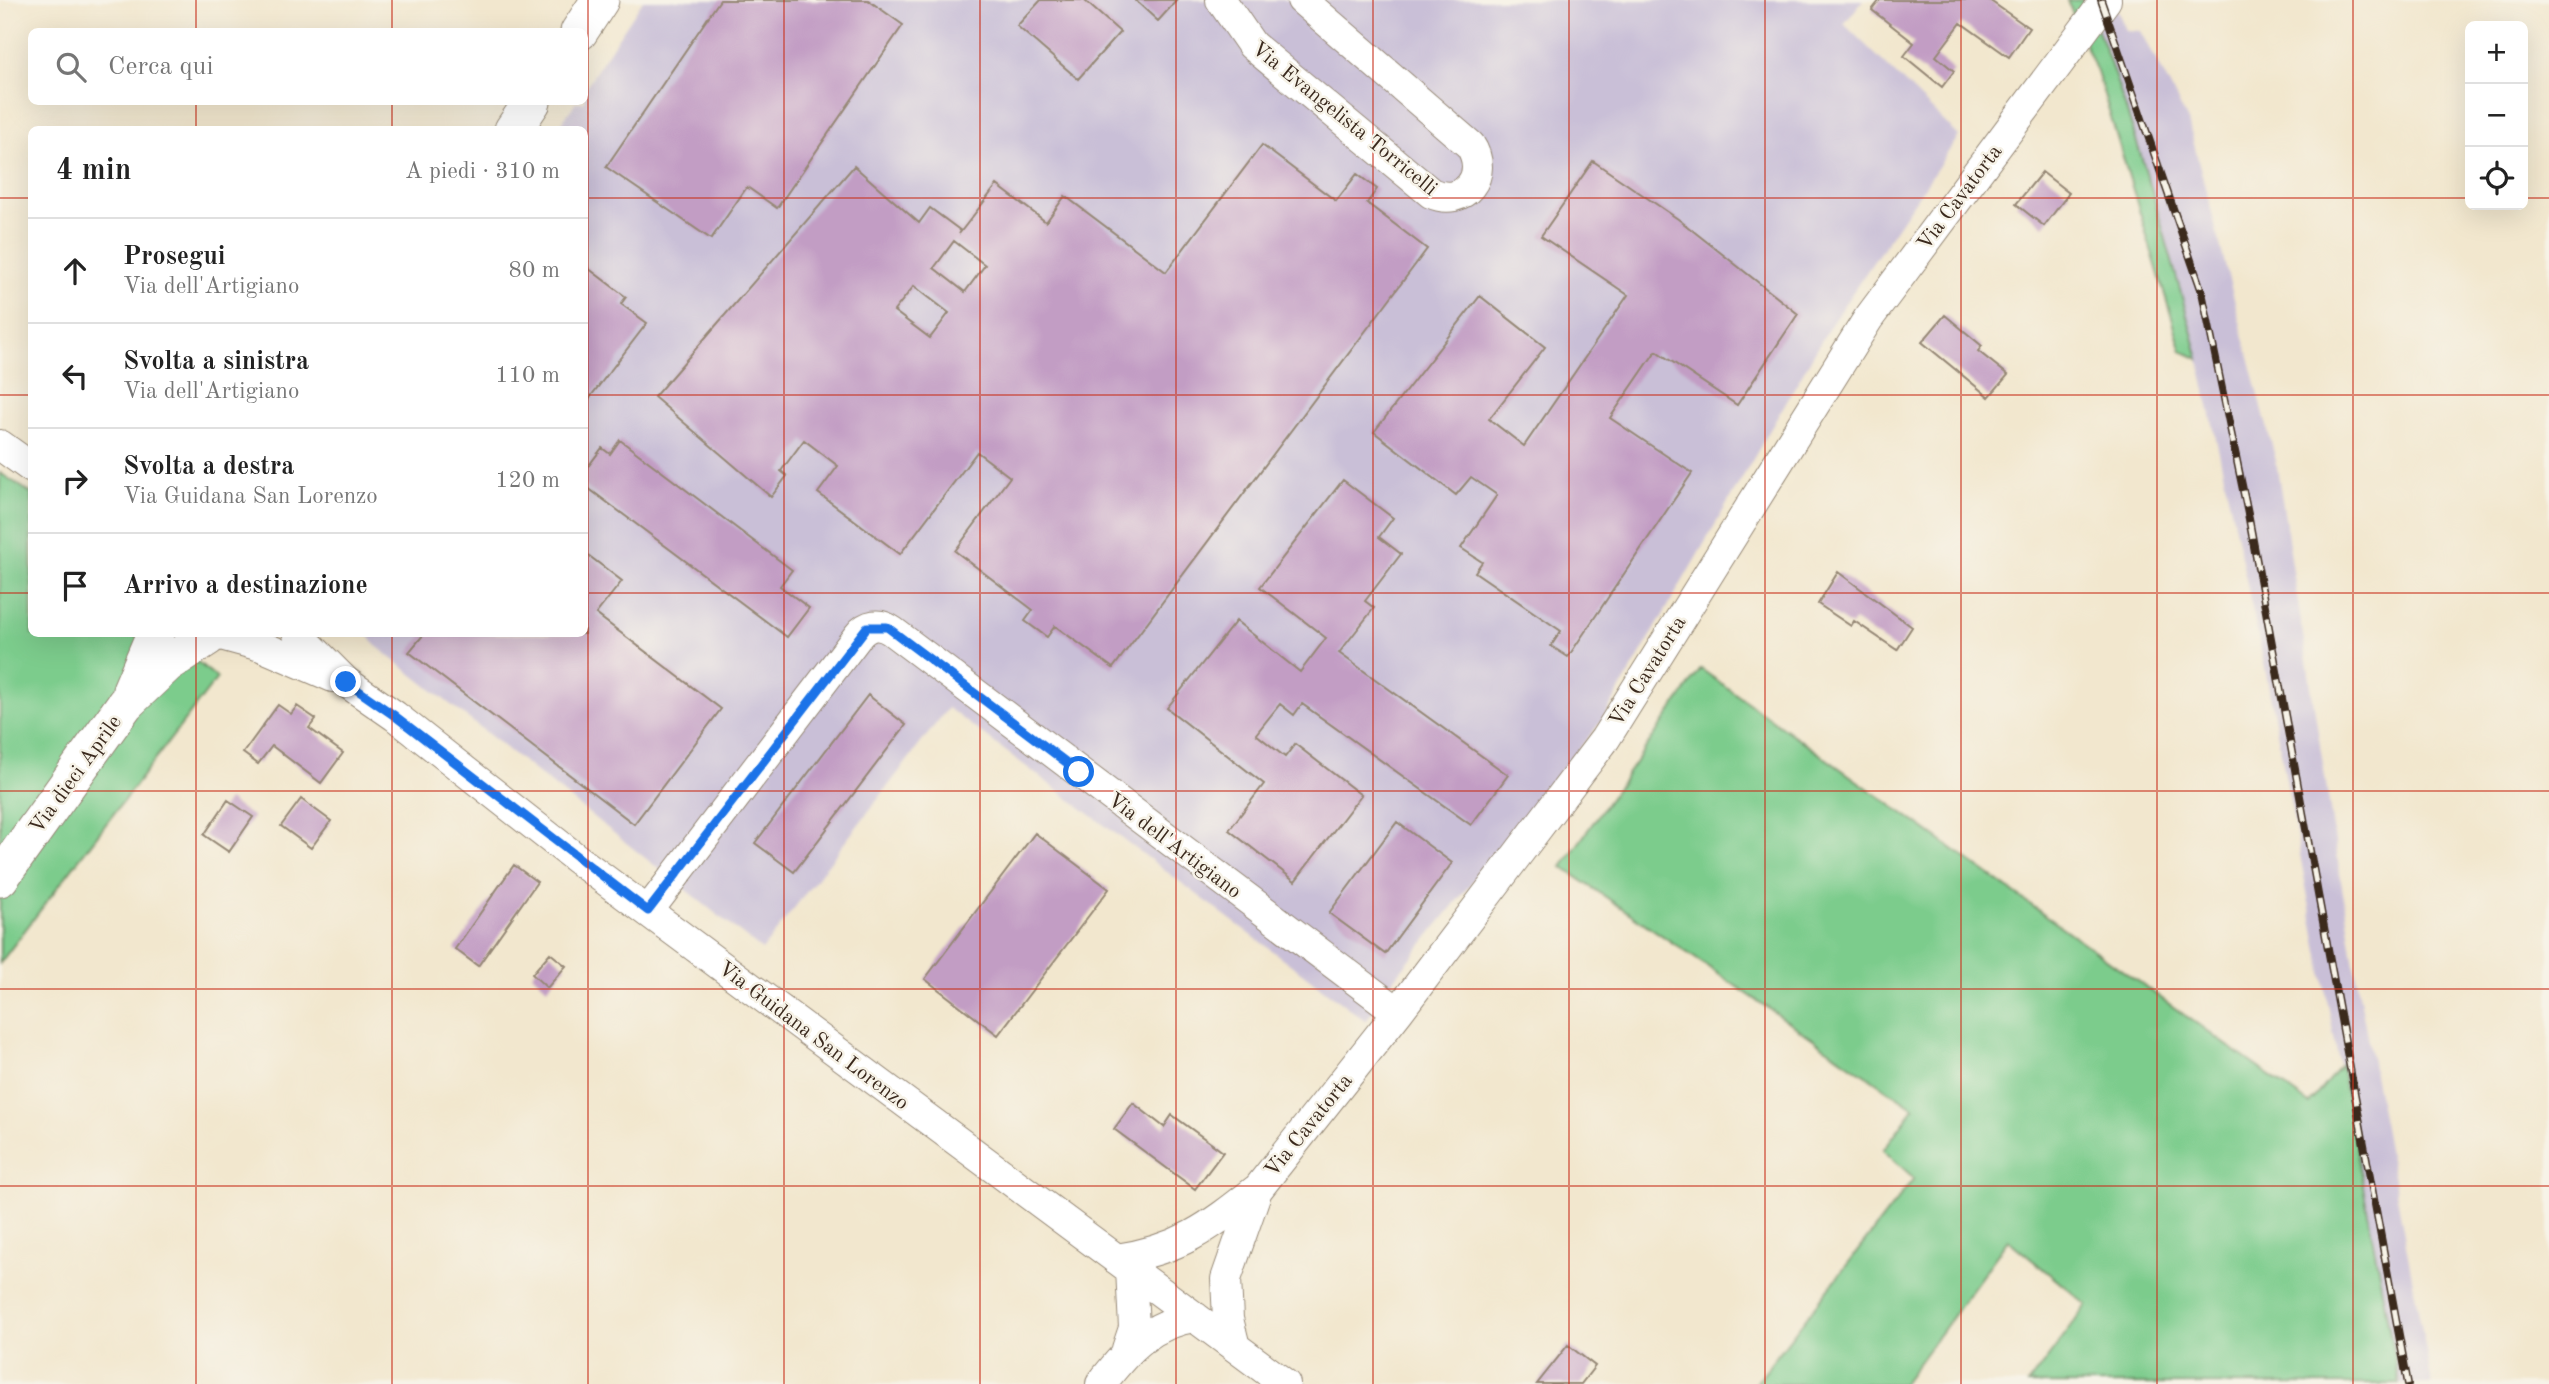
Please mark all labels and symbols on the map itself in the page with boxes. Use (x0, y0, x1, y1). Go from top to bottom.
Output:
street label: Via Evangelista Torricelli (1247, 38, 1441, 200)
street label: Via Cavatorta (1914, 141, 2006, 255)
street label: Via Cavatorta (1606, 613, 1691, 731)
route end (330, 666, 361, 697)
street label: Via dieci Aprile (26, 712, 126, 838)
route start (1063, 756, 1094, 787)
street label: Via dell'Artigiano (1103, 789, 1245, 903)
street label: Via Guidana San Lorenzo (714, 958, 912, 1115)
street label: Via Cavatorta (1261, 1070, 1357, 1181)

